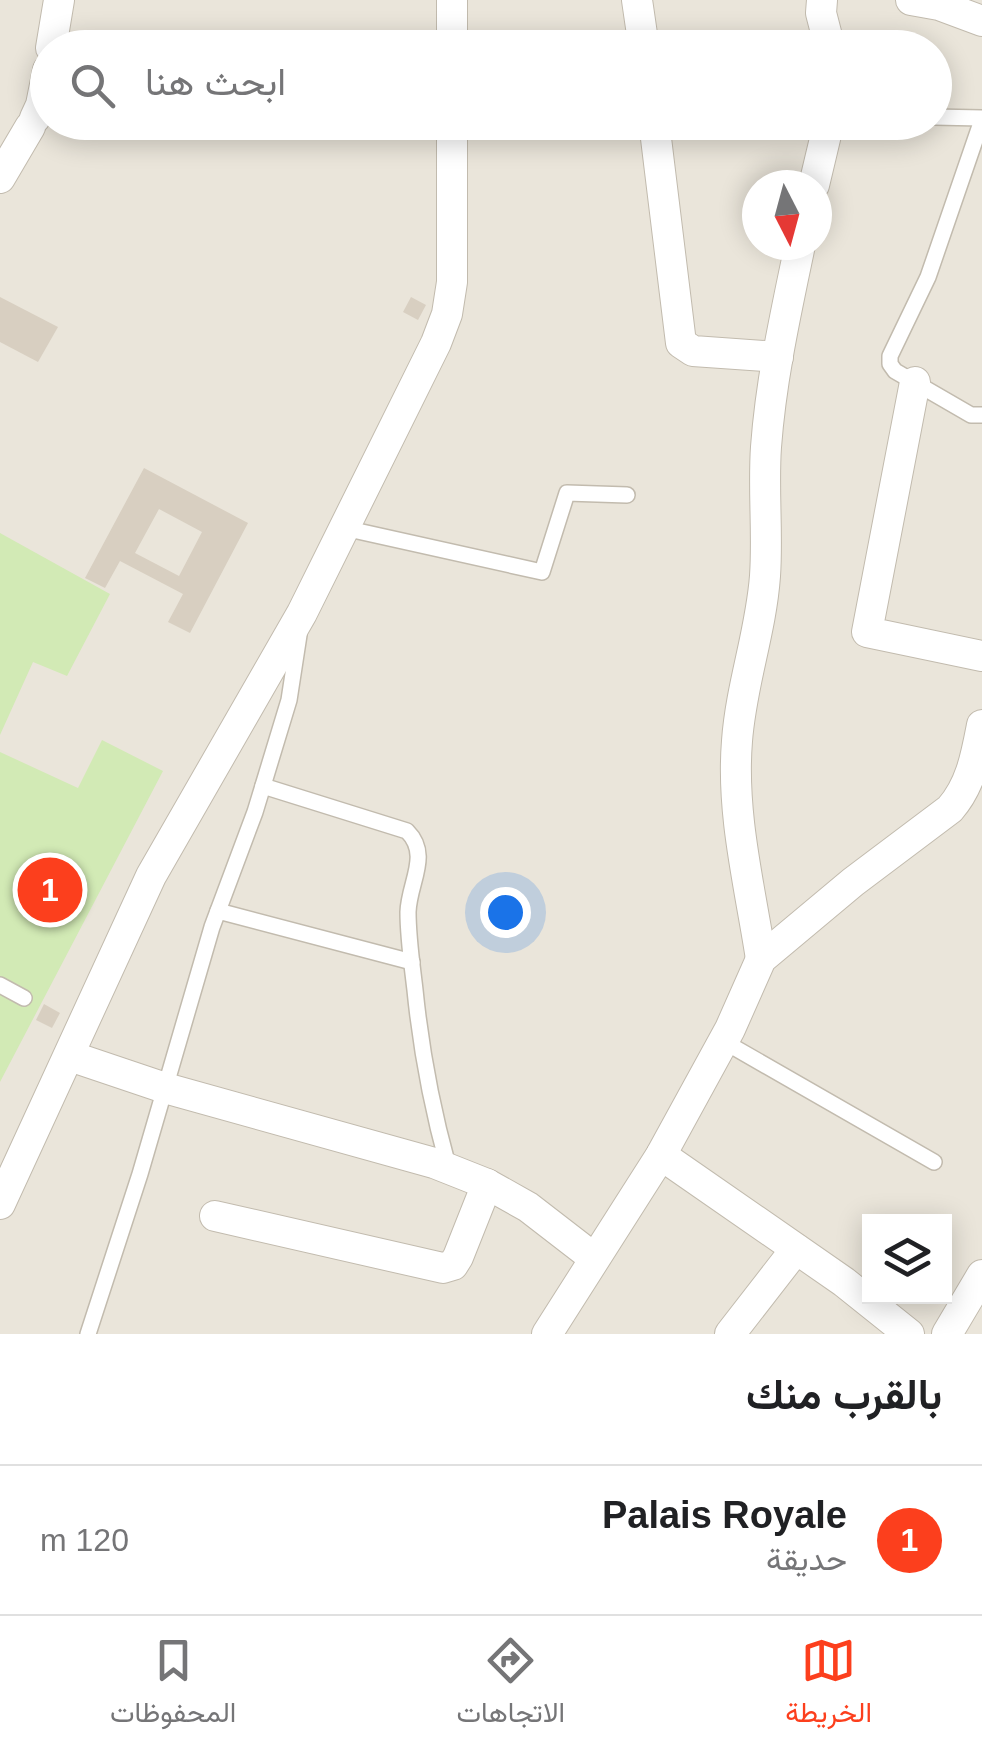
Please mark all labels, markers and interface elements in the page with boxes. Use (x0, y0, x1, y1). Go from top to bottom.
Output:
search box (30, 30, 952, 140)
icon: search (65, 58, 120, 113)
text: ابحث هنا (145, 61, 286, 103)
north arrow (742, 170, 832, 260)
pin: 1 (18, 852, 82, 928)
your location (480, 887, 531, 938)
map controls (862, 1214, 952, 1304)
button: layers (862, 1214, 952, 1304)
text: بالقرب منك (746, 1371, 942, 1418)
text: Palais Royale (602, 1494, 847, 1536)
text: 120 m (40, 1522, 129, 1558)
text: 1 (901, 1522, 918, 1558)
text: حديقة (766, 1541, 847, 1577)
tab: المحفوظات (110, 1633, 236, 1737)
tab: الاتجاهات (456, 1633, 565, 1737)
tab: الخريطة (785, 1633, 872, 1737)

